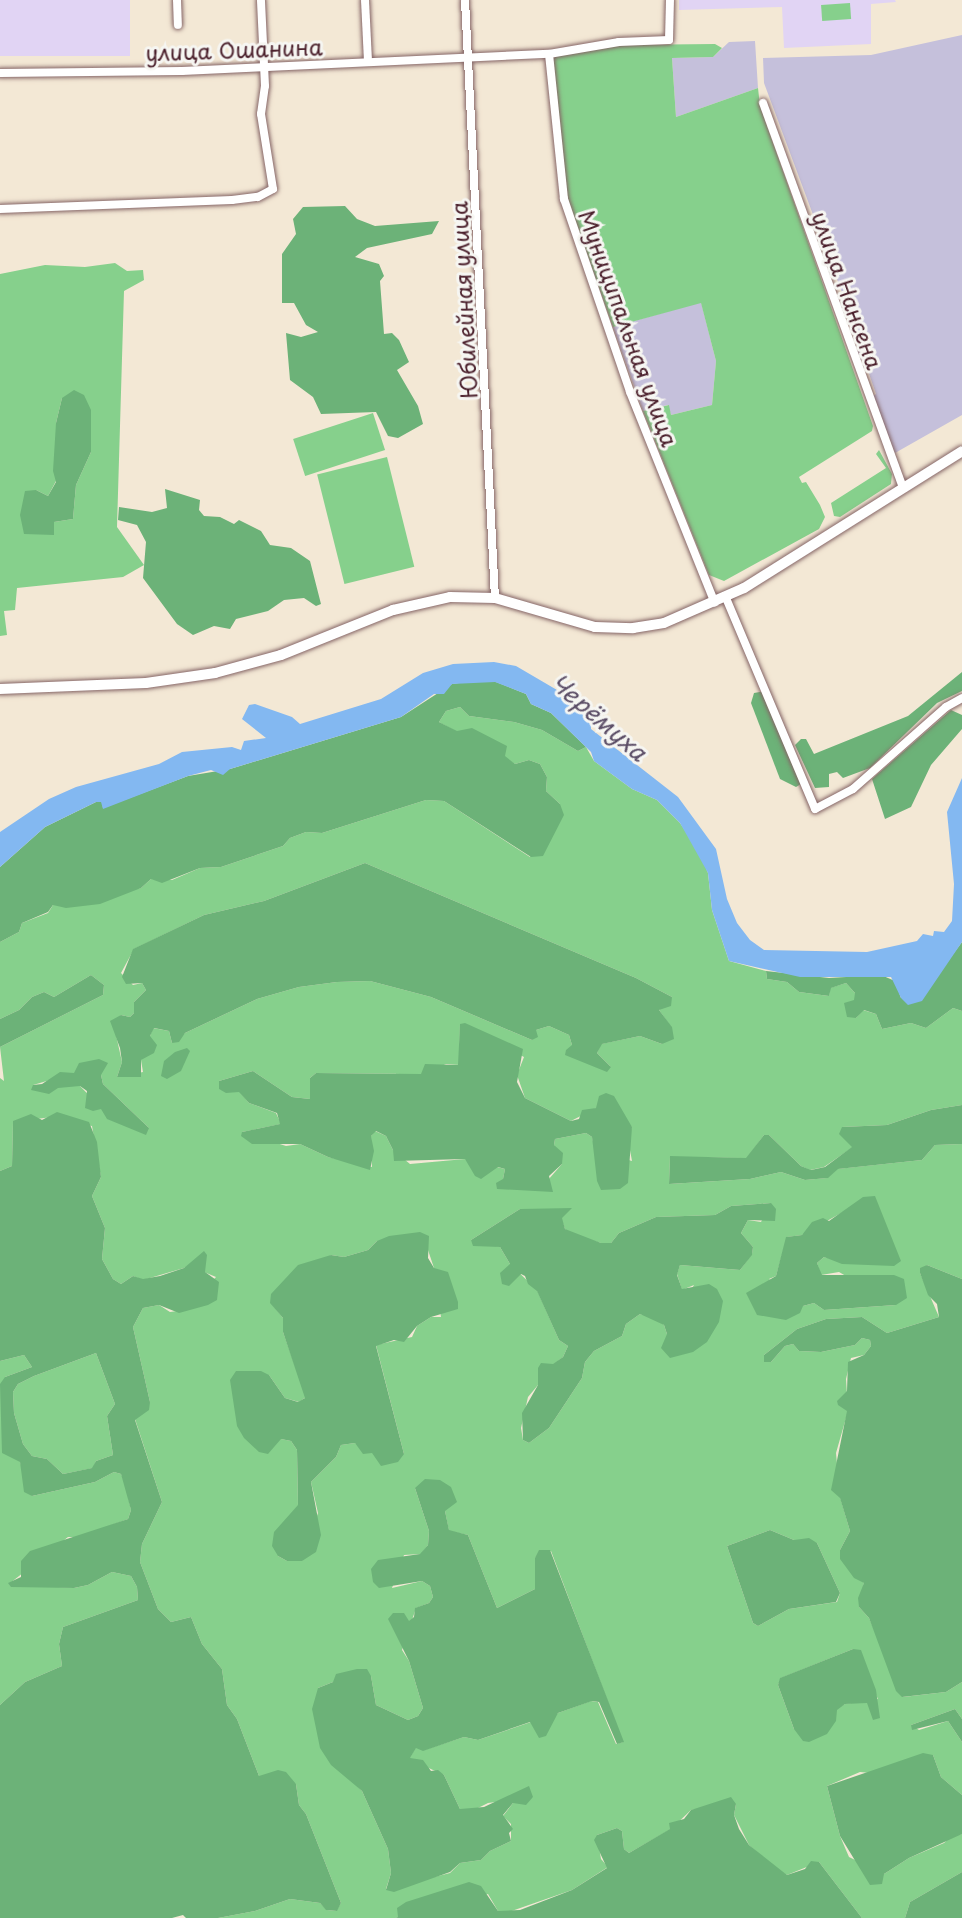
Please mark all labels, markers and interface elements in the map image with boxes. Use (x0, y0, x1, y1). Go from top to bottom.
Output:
street label: улица Ошанина (145, 33, 323, 65)
street label: Юбилейная улица (445, 200, 481, 400)
street label: Муниципальная улица (574, 206, 684, 450)
street label: улица Нансена (807, 207, 889, 373)
water label: Черёмуха (545, 667, 653, 767)

